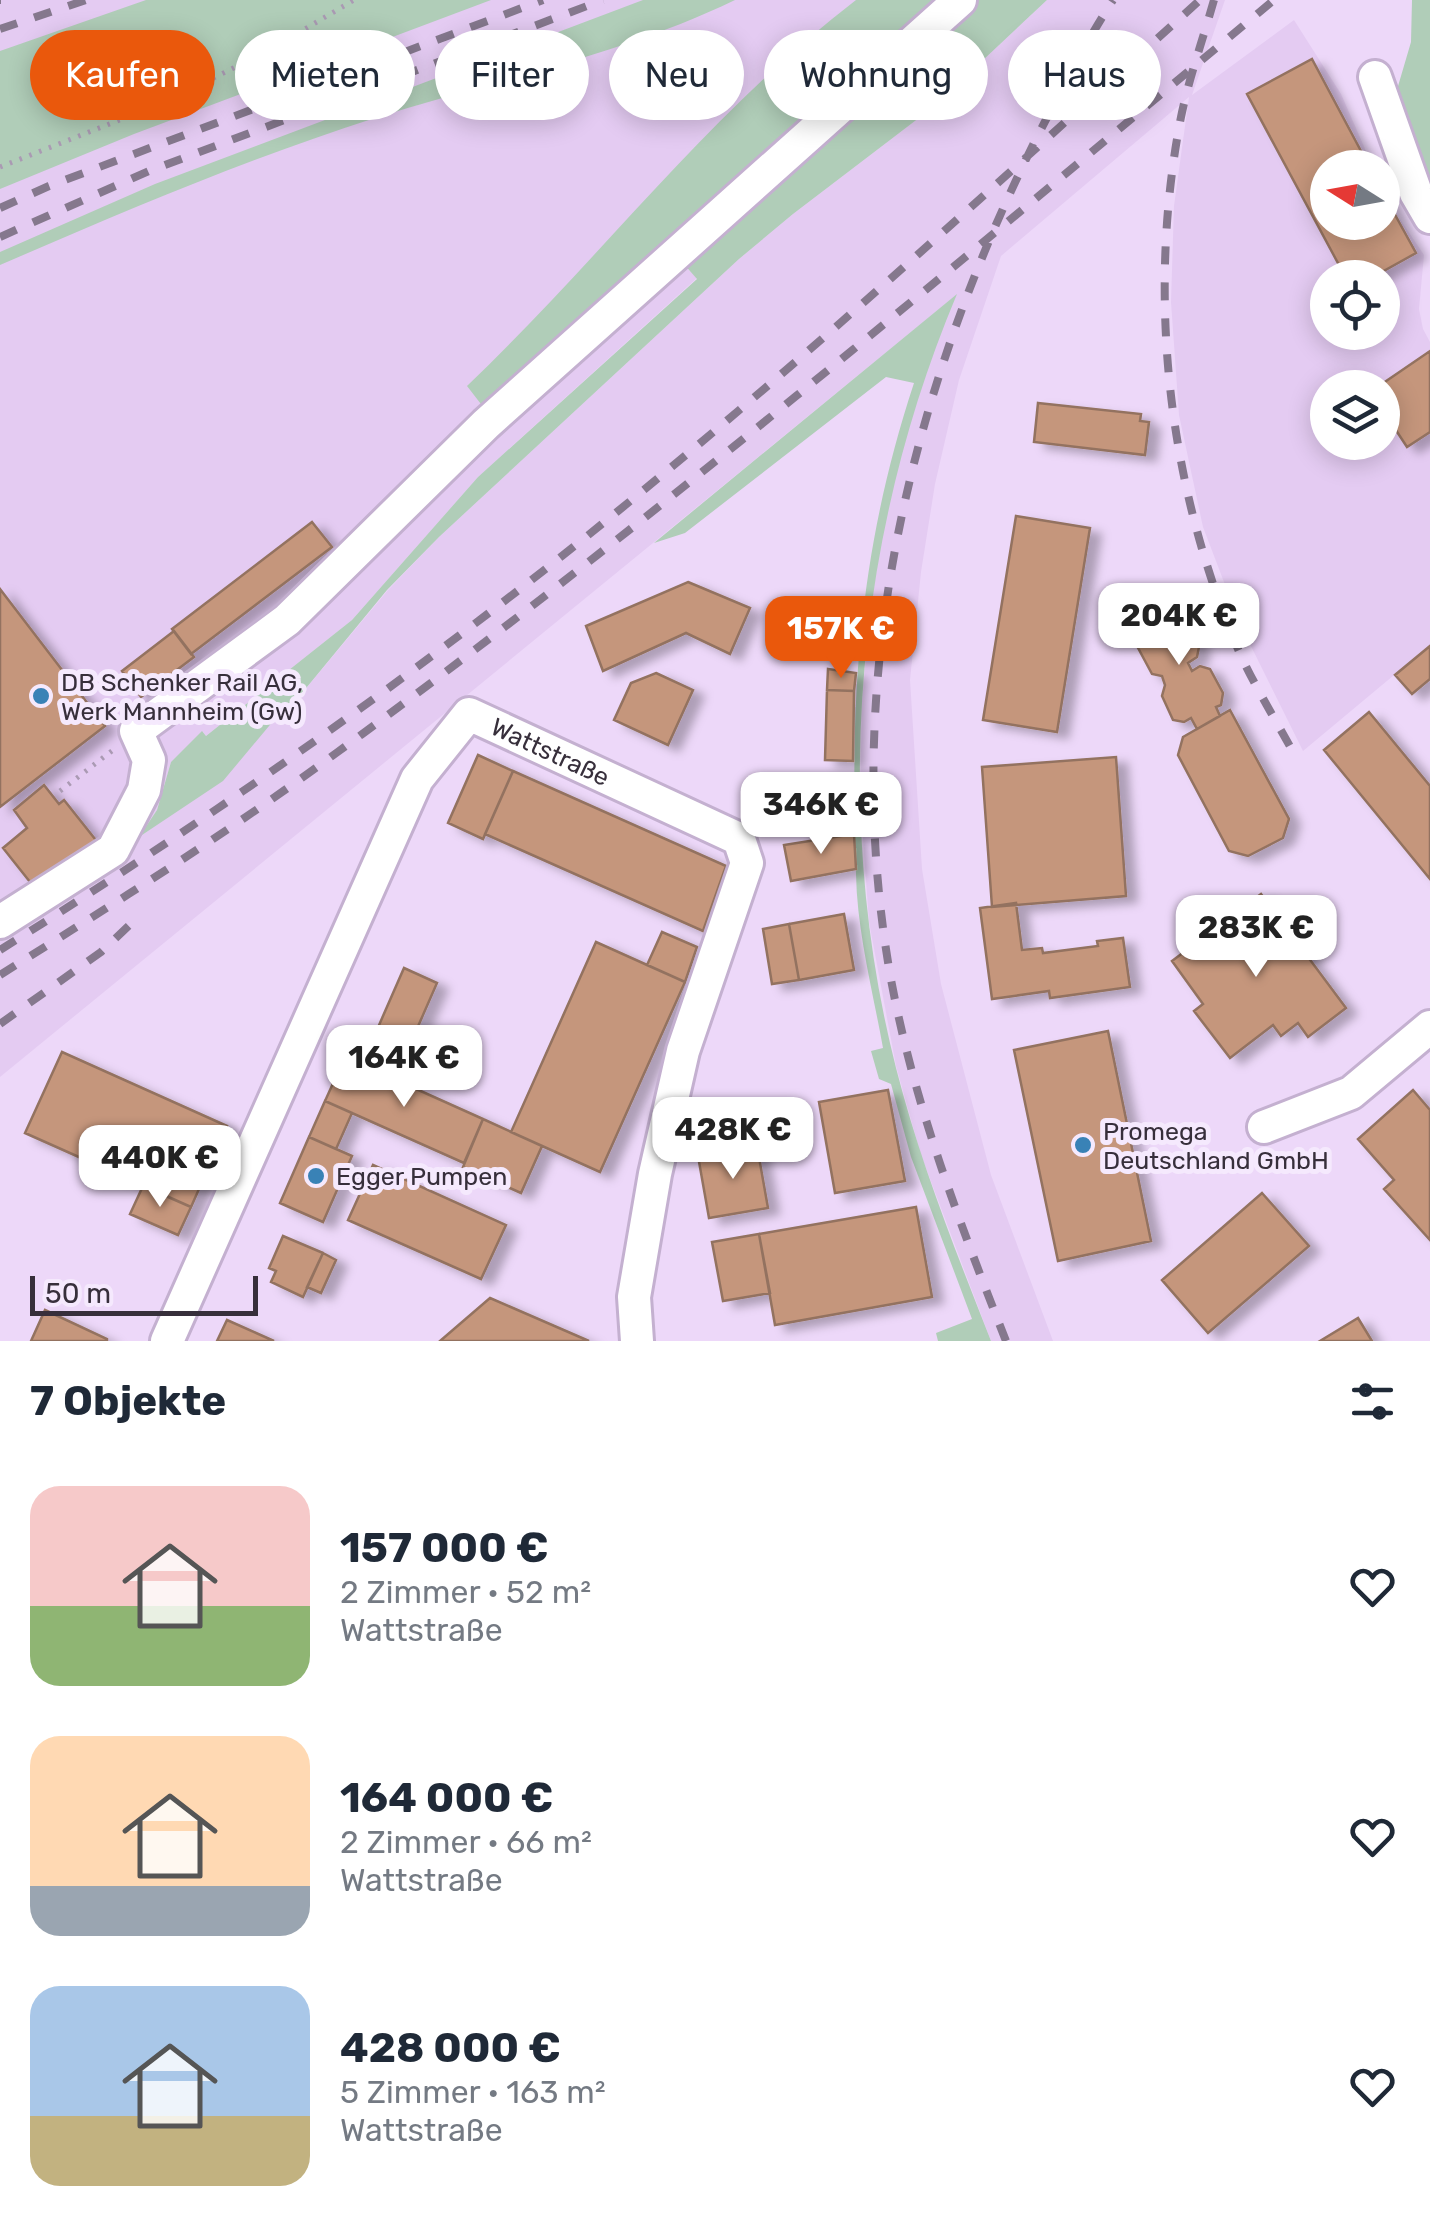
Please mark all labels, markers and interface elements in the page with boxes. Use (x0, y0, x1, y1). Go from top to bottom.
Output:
chip: Kaufen (30, 30, 215, 120)
chip: Mieten (235, 30, 415, 120)
chip: Filter (435, 30, 589, 120)
chip: Neu (609, 30, 744, 120)
chip: Wohnung (764, 30, 988, 120)
chip: Haus (1008, 30, 1161, 120)
north arrow (1310, 150, 1400, 240)
map controls (1310, 150, 1400, 460)
button: locate (1310, 260, 1400, 350)
button: layers (1310, 370, 1400, 460)
pin: 204K € (1098, 583, 1260, 668)
pin: 157K € (760, 596, 922, 681)
text: 204K € (1120, 596, 1238, 634)
text: 157K € (787, 609, 895, 647)
place label: DB Schenker Rail AG, Werk Mannheim (Gw) (61, 668, 303, 726)
marker: DB Schenker Rail AG, Werk Mannheim (Gw) (30, 685, 52, 707)
street label: Wattstraße (487, 712, 614, 792)
pin: 346K € (740, 772, 902, 857)
text: 346K € (763, 785, 879, 823)
pin: 283K € (1175, 895, 1337, 980)
text: 283K € (1198, 908, 1314, 946)
pin: 164K € (323, 1025, 485, 1110)
text: 164K € (348, 1038, 460, 1076)
pin: 428K € (652, 1097, 814, 1182)
text: 428K € (674, 1110, 792, 1148)
place label: Promega Deutschland GmbH (1103, 1117, 1329, 1175)
pin: 440K € (79, 1125, 241, 1210)
marker: Promega Deutschland GmbH (1072, 1134, 1094, 1156)
text: 440K € (101, 1138, 219, 1176)
place label: Egger Pumpen (336, 1162, 507, 1191)
marker: Egger Pumpen (305, 1165, 327, 1187)
scale bar (30, 1271, 258, 1316)
text: 50 m (45, 1277, 111, 1310)
icon: filters (1345, 1374, 1400, 1429)
text: 7 Objekte (30, 1376, 226, 1426)
text: 157 000 € (340, 1523, 549, 1573)
icon: home (110, 1526, 230, 1646)
icon: heart (1345, 1559, 1400, 1614)
text: 2 Zimmer · 52 m² (340, 1573, 591, 1611)
text: Wattstraße (340, 1611, 503, 1649)
text: 164 000 € (340, 1773, 553, 1823)
icon: home (110, 1776, 230, 1896)
icon: heart (1345, 1809, 1400, 1864)
text: 2 Zimmer · 66 m² (340, 1823, 592, 1861)
text: Wattstraße (340, 1861, 503, 1899)
text: 428 000 € (340, 2023, 561, 2073)
icon: home (110, 2026, 230, 2146)
icon: heart (1345, 2059, 1400, 2114)
text: 5 Zimmer · 163 m² (340, 2073, 606, 2111)
text: Wattstraße (340, 2111, 503, 2149)

